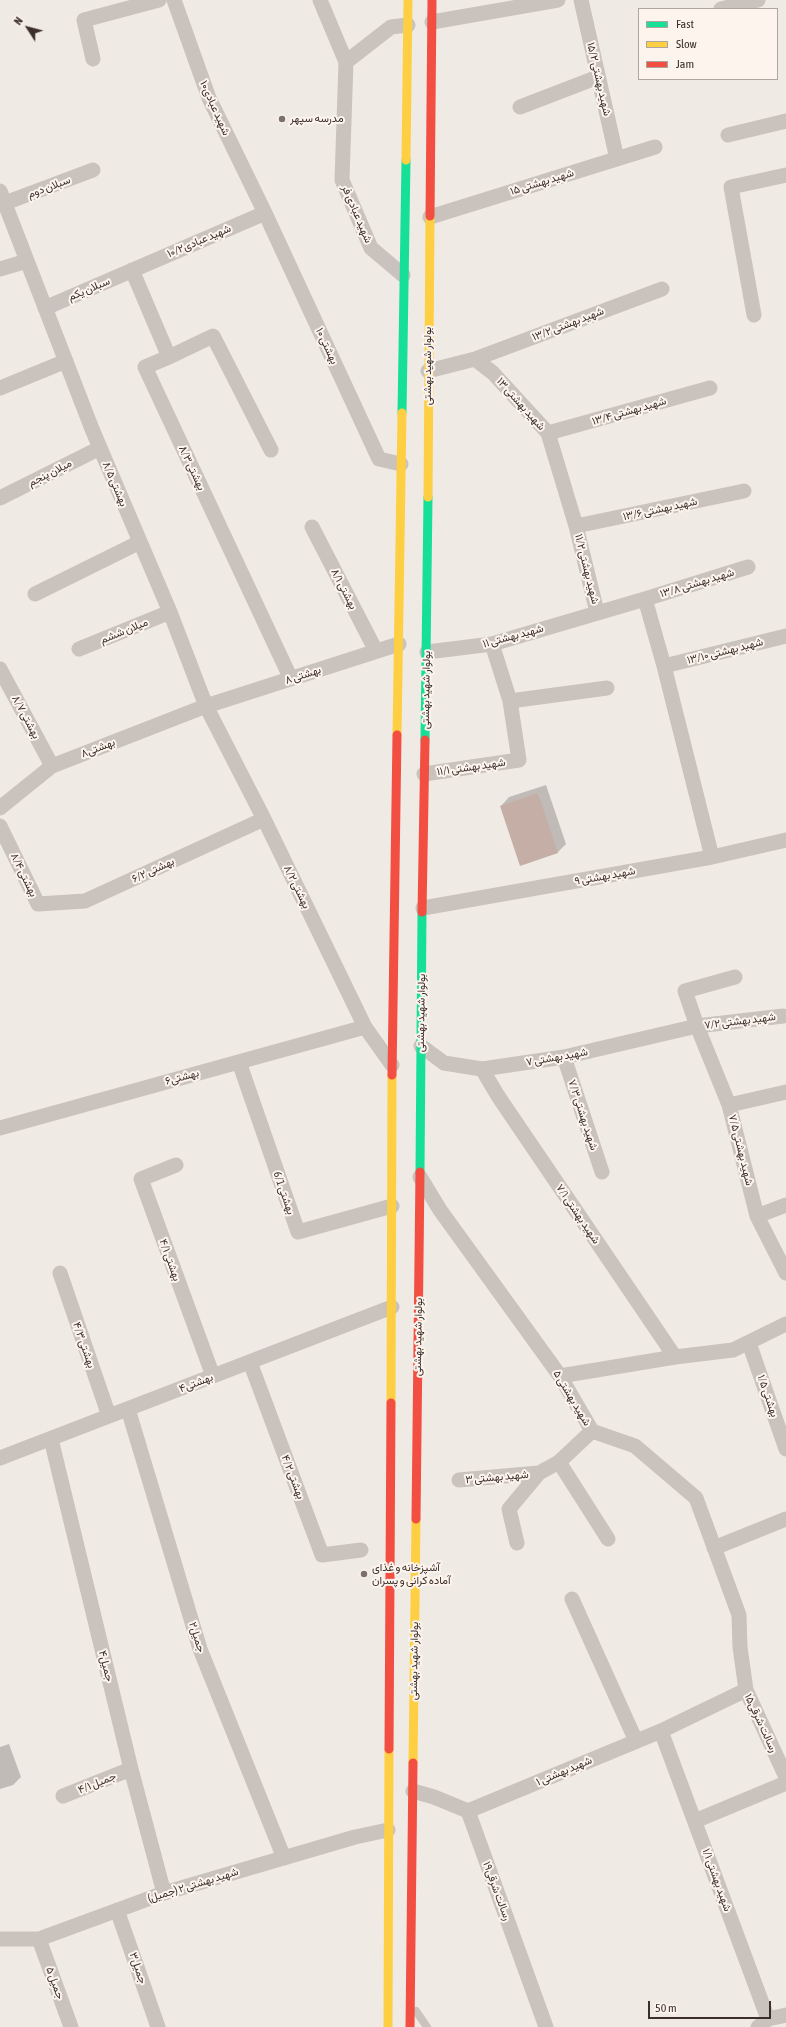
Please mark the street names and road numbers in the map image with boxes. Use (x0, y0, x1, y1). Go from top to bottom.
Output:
street label: شهید بهشتی ۱۵/۲ (584, 41, 614, 117)
street label: شهید عبادی۱۰ (197, 78, 233, 138)
street label: شهید بهشتی ۱۵ (509, 166, 575, 198)
street label: سبلان دوم (26, 173, 72, 201)
street label: شهید عبادی فر (339, 183, 375, 245)
street label: شهید عبادی۱۰/۲ (165, 222, 233, 260)
street label: سبلان یکم (66, 274, 112, 304)
street label: شهید بهشتی ۱۳/۲ (530, 304, 606, 344)
street label: بهشتی ۱۰ (313, 326, 341, 366)
street label: بولوار شهید بهشتی (421, 327, 435, 405)
street label: شهید بهشتی ۱۳ (494, 375, 548, 433)
street label: شهید بهشتی ۱۳/۴ (590, 394, 668, 428)
street label: بهشتی ۸/۳ (176, 443, 208, 493)
street label: میلان پنجم (26, 456, 74, 490)
street label: بهشتی ۸/۵ (100, 460, 130, 508)
street label: شهید بهشتی ۱۳/۶ (622, 495, 698, 523)
street label: شهید بهشتی ۱۱/۲ (572, 533, 602, 605)
street label: شهید بهشتی ۱۳/۸ (658, 565, 736, 601)
street label: بهشتی ۸/۱ (328, 566, 360, 612)
street label: میلان ششم (98, 615, 150, 647)
street label: شهید بهشتی ۱۱ (481, 622, 545, 650)
street label: شهید بهشتی ۱۳/۱۰ (686, 635, 764, 667)
street label: بولوار شهید بهشتی (419, 651, 433, 729)
street label: ۸ بهشتی (283, 663, 323, 687)
street label: بهشتی ۸/۷ (9, 693, 43, 741)
street label: بهشتی۸ (79, 735, 117, 761)
street label: شهید بهشتی ۱۱/۱ (436, 756, 506, 778)
street label: بهشتی ۸/۴ (8, 851, 40, 899)
street label: بهشتی ۶/۲ (130, 854, 176, 886)
street label: بهشتی ۸/۲ (281, 863, 313, 911)
street label: شهید بهشتی ۹ (574, 864, 636, 888)
street label: بولوار شهید بهشتی (414, 974, 428, 1052)
street label: شهید بهشتی ۷/۲ (703, 1010, 777, 1032)
street label: شهید بهشتی ۷ (525, 1045, 589, 1069)
street label: بهشتی۶ (164, 1066, 200, 1088)
street label: شهید بهشتی ۷/۳ (565, 1078, 601, 1152)
street label: شهید بهشتی ۷/۵ (726, 1113, 756, 1187)
street label: بهشتی 6/1 (270, 1170, 298, 1216)
street label: شهید بهشتی ۷/۱ (553, 1182, 603, 1246)
street label: بهشتی ۴/۱ (156, 1237, 184, 1283)
street label: بولوار شهید بهشتی (411, 1298, 425, 1376)
street label: بهشتی ۴/۳ (70, 1320, 98, 1370)
street label: شهید بهشتی ۵ (550, 1368, 594, 1428)
street label: بهشتی۴ (177, 1370, 215, 1396)
street label: بهشتی ۱/۵ (755, 1373, 781, 1419)
street label: بهشتی ۴/۲ (279, 1453, 307, 1501)
street label: شهید بهشتی ۳ (465, 1468, 529, 1486)
street label: جمیل۲ (186, 1620, 208, 1654)
street label: بولوار شهید بهشتی (407, 1622, 421, 1700)
street label: جمیل۴ (96, 1649, 116, 1683)
street label: رسالت شرقی۱۵ (742, 1692, 780, 1754)
street label: شهید بهشتی ۱ (534, 1753, 594, 1789)
street label: جمیل ۴/۱ (76, 1769, 118, 1797)
street label: شهید بهشتی ۱/۱ (699, 1847, 735, 1913)
street label: رسالت شرقی۱۹ (480, 1860, 514, 1922)
street label: شهید بهشتی ۲ (جمیل) (146, 1865, 240, 1905)
street label: جمیل۳ (126, 1950, 150, 1986)
street label: جمیل ۵ (43, 1965, 67, 2001)

